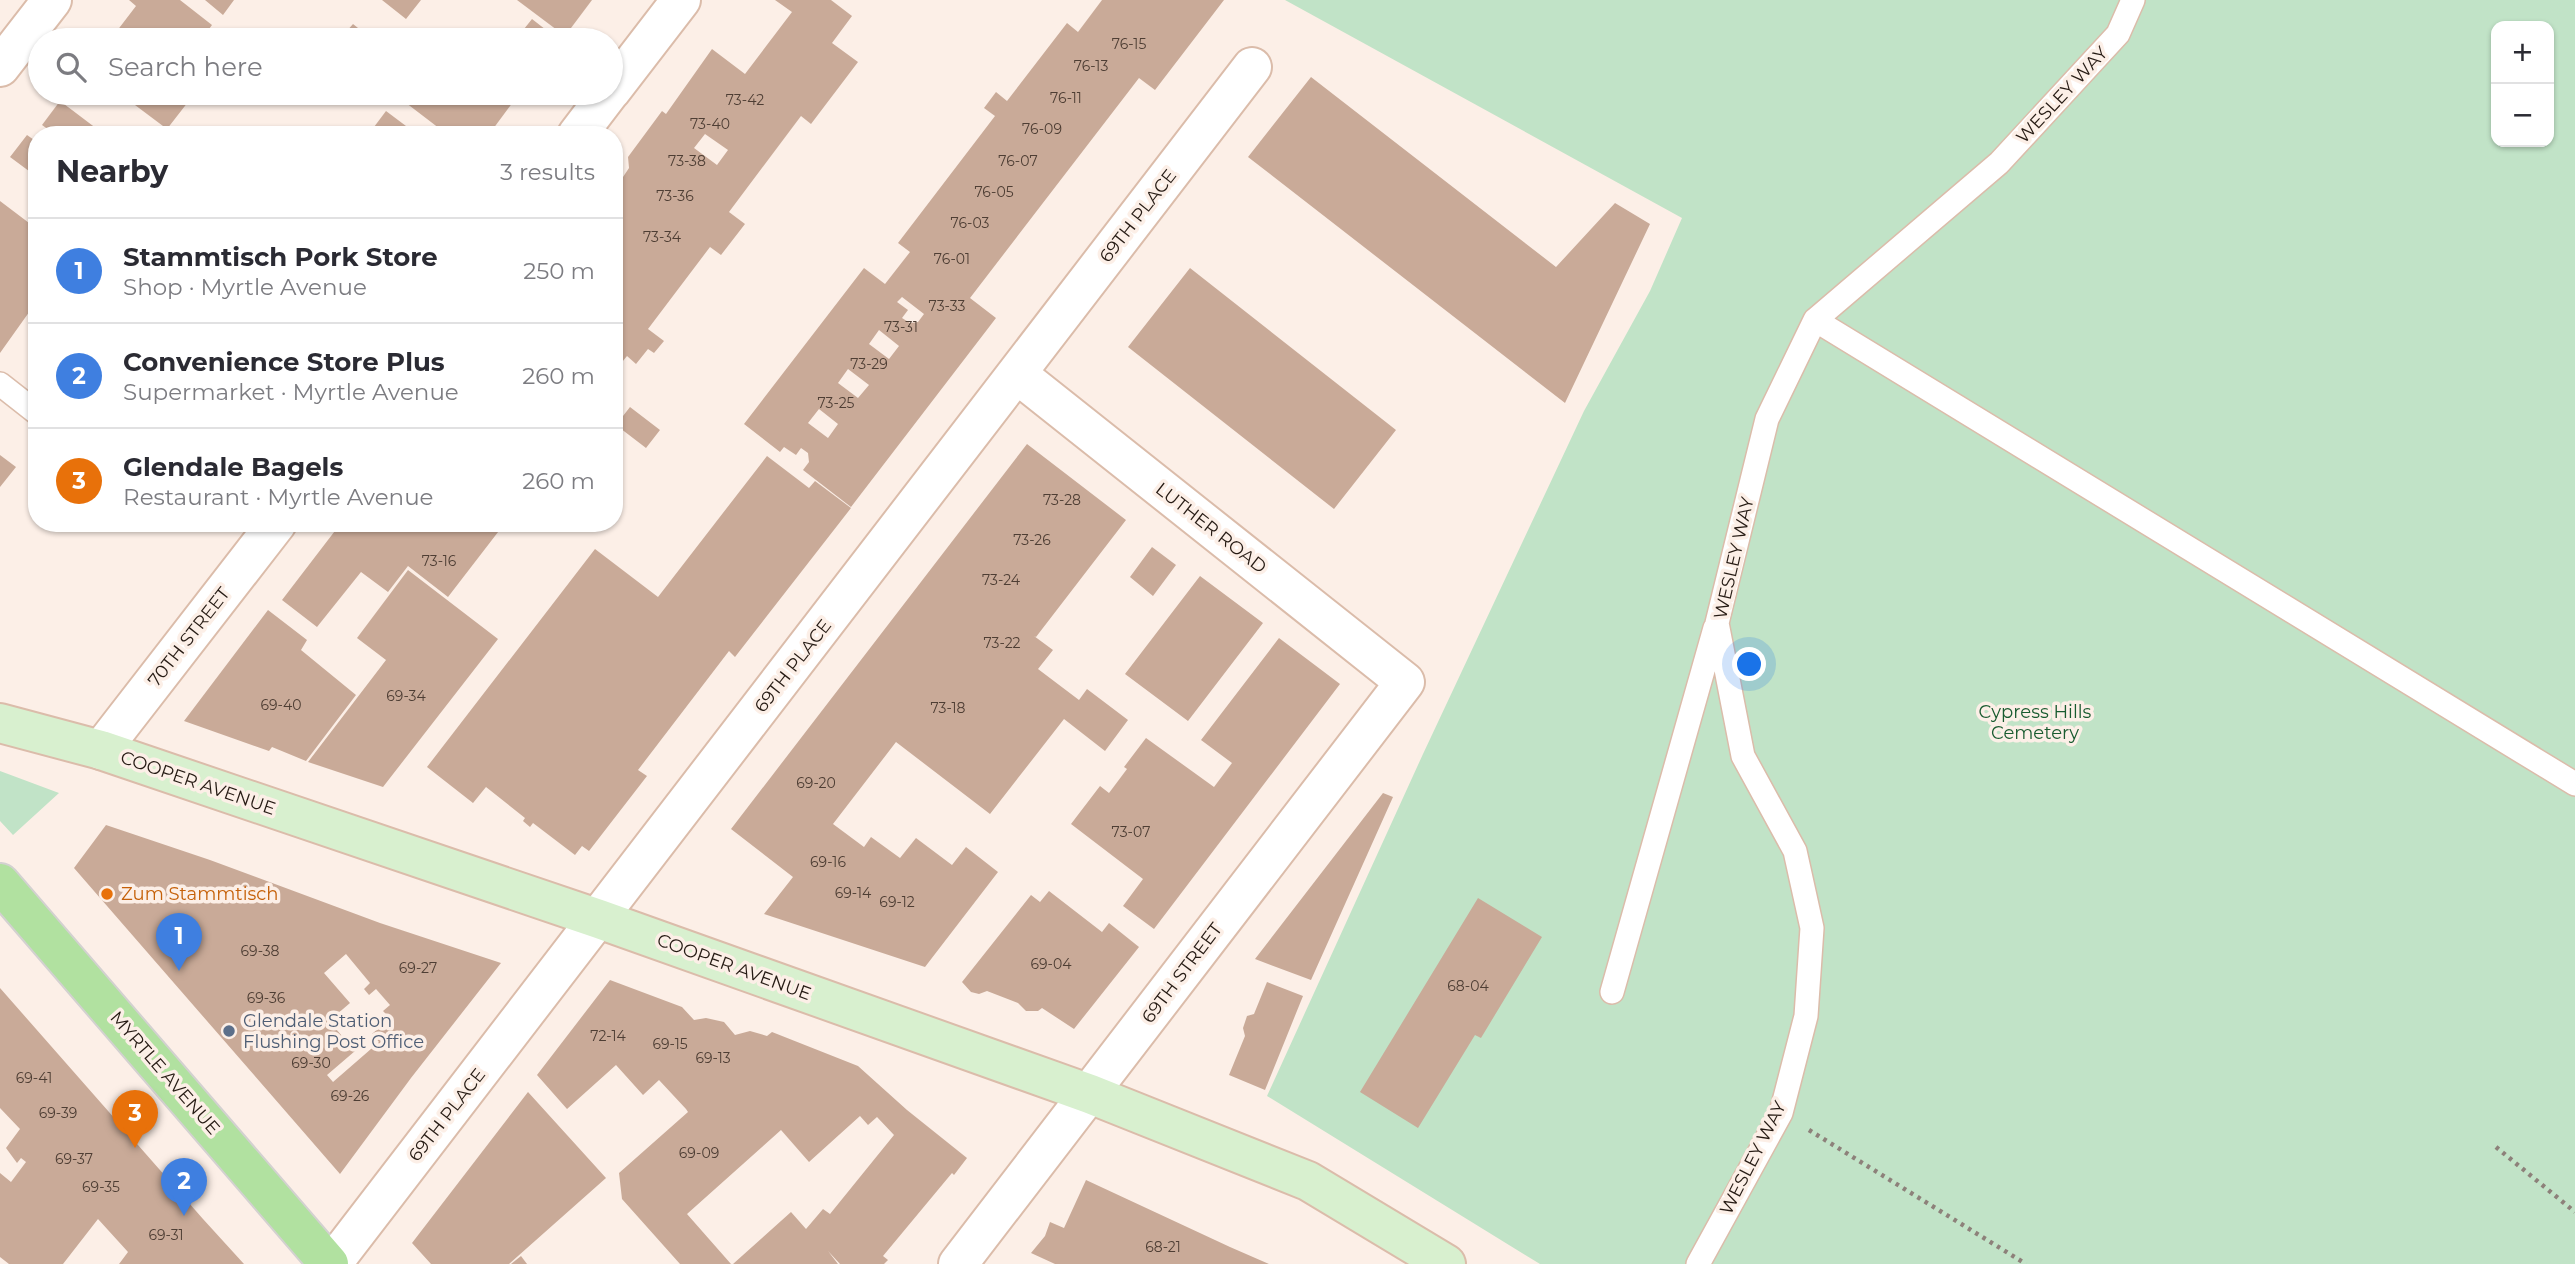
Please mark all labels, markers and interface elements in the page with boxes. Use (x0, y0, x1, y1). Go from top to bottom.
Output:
map controls (2491, 21, 2554, 147)
button: + (2491, 21, 2554, 84)
search box (28, 28, 623, 105)
house number: 76-15 (1112, 35, 1146, 53)
street label: WESLEY WAY (2012, 42, 2113, 148)
icon: search (52, 48, 90, 86)
text: Search here (108, 51, 263, 83)
house number: 76-13 (1074, 57, 1108, 75)
button: − (2491, 84, 2554, 147)
house number: 76-11 (1050, 89, 1082, 107)
house number: 73-42 (726, 91, 764, 109)
house number: 73-40 (690, 115, 730, 133)
house number: 76-09 (1022, 120, 1062, 138)
house number: 73-38 (668, 152, 706, 170)
house number: 76-07 (998, 152, 1038, 170)
text: Nearby (56, 153, 168, 190)
text: 3 results (500, 158, 595, 186)
street label: 69TH PLACE (1095, 165, 1181, 267)
house number: 76-05 (974, 183, 1014, 201)
house number: 73-36 (656, 187, 694, 205)
house number: 76-03 (950, 214, 990, 232)
house number: 73-34 (643, 228, 682, 246)
text: Stammtisch Pork Store (123, 241, 438, 273)
house number: 76-01 (934, 250, 970, 268)
text: 1 (74, 257, 84, 285)
text: 250 m (523, 257, 595, 285)
text: Shop · Myrtle Avenue (123, 273, 367, 301)
house number: 73-33 (929, 297, 966, 315)
house number: 73-31 (884, 318, 918, 336)
text: Convenience Store Plus (123, 346, 445, 378)
house number: 73-29 (850, 355, 888, 373)
text: 2 (72, 362, 86, 390)
text: 260 m (522, 362, 595, 390)
text: Supermarket · Myrtle Avenue (123, 378, 459, 406)
house number: 73-25 (817, 394, 855, 412)
text: Glendale Bagels (123, 451, 343, 483)
text: 3 (72, 467, 86, 495)
text: 260 m (522, 467, 595, 495)
street label: LUTHER ROAD (1151, 478, 1271, 578)
text: Restaurant · Myrtle Avenue (123, 483, 433, 511)
house number: 73-28 (1043, 491, 1081, 509)
street label: WESLEY WAY (1709, 494, 1759, 621)
house number: 73-26 (1013, 531, 1051, 549)
house number: 73-16 (422, 552, 457, 570)
house number: 73-24 (982, 571, 1021, 589)
street label: 70TH STREET (143, 582, 235, 691)
street label: 69TH PLACE (750, 615, 836, 717)
house number: 73-22 (983, 634, 1021, 652)
your location (1732, 647, 1766, 681)
house number: 69-34 (386, 687, 426, 705)
house number: 69-40 (260, 696, 302, 714)
house number: 73-18 (930, 699, 966, 717)
park label: Cypress Hills Cemetery (1979, 701, 2092, 744)
street label: COOPER AVENUE (118, 746, 278, 820)
house number: 69-20 (796, 774, 836, 792)
house number: 73-07 (1112, 823, 1150, 841)
house number: 69-16 (810, 853, 846, 871)
place label: Zum Stammtisch (121, 883, 278, 905)
house number: 69-14 (835, 884, 872, 902)
marker: Zum Stammtisch (99, 886, 115, 902)
house number: 69-12 (879, 893, 915, 911)
pin: 1 (156, 913, 202, 971)
street label: 69TH STREET (1137, 918, 1227, 1028)
street label: COOPER AVENUE (654, 929, 814, 1005)
house number: 69-38 (240, 942, 280, 960)
house number: 69-04 (1030, 955, 1072, 973)
house number: 69-27 (399, 959, 437, 977)
house number: 68-04 (1447, 977, 1489, 995)
house number: 69-36 (247, 989, 286, 1007)
street label: MYRTLE AVENUE (105, 1007, 225, 1139)
place label: Glendale Station Flushing Post Office (243, 1010, 424, 1053)
marker: Glendale Station Flushing Post Office (221, 1023, 237, 1039)
house number: 72-14 (590, 1027, 626, 1045)
house number: 69-15 (652, 1035, 688, 1053)
house number: 69-13 (695, 1049, 731, 1067)
house number: 69-30 (291, 1054, 331, 1072)
street label: 69TH PLACE (404, 1064, 490, 1166)
house number: 69-41 (16, 1069, 52, 1087)
house number: 69-26 (331, 1087, 370, 1105)
pin: 3 (112, 1090, 158, 1148)
street label: WESLEY WAY (1715, 1097, 1791, 1218)
house number: 69-39 (39, 1104, 77, 1122)
house number: 69-09 (679, 1144, 719, 1162)
house number: 69-37 (55, 1150, 93, 1168)
pin: 2 (161, 1158, 207, 1216)
house number: 69-35 (82, 1178, 120, 1196)
house number: 69-31 (148, 1226, 184, 1244)
house number: 68-21 (1145, 1238, 1181, 1256)

